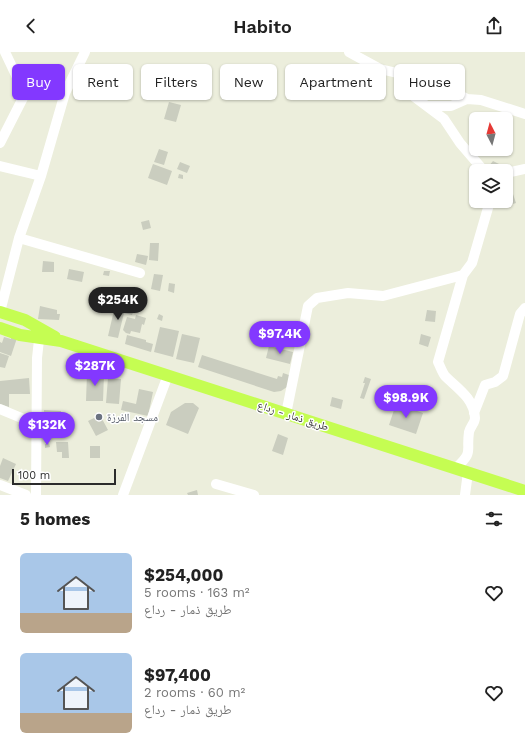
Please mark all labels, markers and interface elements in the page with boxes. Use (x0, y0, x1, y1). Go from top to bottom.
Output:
icon: back (20, 15, 42, 37)
icon: share (483, 15, 505, 37)
text: Habito (233, 16, 292, 37)
chip: Buy (12, 64, 65, 100)
chip: Rent (73, 64, 133, 100)
chip: Filters (141, 64, 212, 100)
chip: New (220, 64, 277, 100)
chip: Apartment (285, 64, 386, 100)
chip: House (394, 64, 465, 100)
north arrow (469, 112, 513, 156)
map controls (469, 112, 513, 208)
button: layers (469, 164, 513, 208)
pin: $254K (90, 287, 146, 321)
text: $254K (97, 292, 139, 307)
pin: $97.4K (247, 321, 313, 355)
text: $97.4K (258, 326, 302, 341)
pin: $287K (67, 353, 123, 387)
text: $287K (75, 358, 115, 373)
pin: $98.9K (373, 385, 439, 419)
text: $98.9K (383, 390, 429, 405)
street label: طريق ذمار - رداع (256, 398, 330, 434)
place label: مسجد الفرزة (107, 411, 158, 424)
pin: $132K (19, 412, 75, 446)
marker: مسجد الفرزة (94, 412, 104, 422)
text: $132K (28, 417, 66, 432)
scale bar (12, 467, 116, 486)
text: 100 m (18, 469, 50, 482)
icon: filters (483, 508, 505, 530)
text: 5 homes (20, 509, 90, 529)
text: $254,000 (144, 565, 223, 585)
icon: home (52, 569, 100, 617)
icon: heart (483, 582, 505, 604)
text: 5 rooms · 163 m² (144, 585, 250, 600)
text: طريق ذمار - رداع (144, 602, 232, 617)
text: $97,400 (144, 665, 211, 685)
icon: home (52, 669, 100, 717)
icon: heart (483, 682, 505, 704)
text: 2 rooms · 60 m² (144, 685, 245, 700)
text: طريق ذمار - رداع (144, 702, 232, 717)

